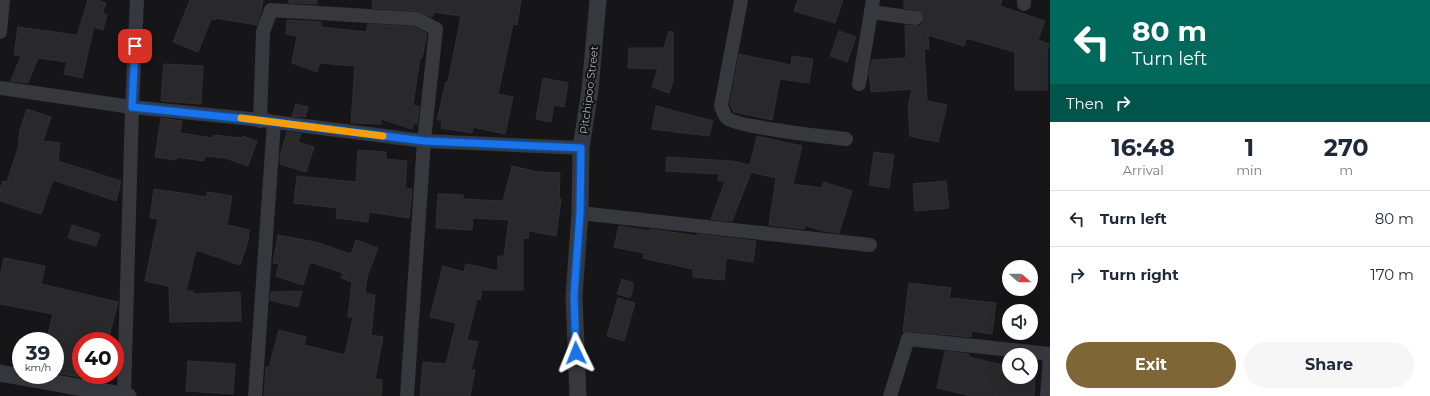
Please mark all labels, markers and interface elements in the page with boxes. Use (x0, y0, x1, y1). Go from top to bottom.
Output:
text: 80 m (1132, 14, 1207, 48)
icon: left (1066, 16, 1118, 68)
pin (118, 29, 152, 63)
icon: arrive (124, 35, 146, 57)
street label: Pitchipoo Street (577, 44, 601, 135)
text: Turn left (1132, 48, 1207, 70)
icon: right (1112, 92, 1134, 114)
text: Then (1066, 94, 1104, 113)
text: 16:48 (1111, 133, 1175, 162)
text: 1 (1245, 133, 1254, 162)
text: 270 (1324, 133, 1369, 162)
text: Arrival (1123, 162, 1164, 178)
text: min (1236, 162, 1262, 178)
text: m (1339, 162, 1353, 178)
icon: left (1066, 208, 1088, 230)
text: Turn left (1100, 209, 1167, 228)
text: 80 m (1375, 209, 1414, 228)
north arrow (1002, 260, 1038, 296)
map controls (1002, 260, 1038, 384)
icon: right (1066, 264, 1088, 286)
text: Turn right (1100, 265, 1179, 284)
text: 170 m (1370, 265, 1414, 284)
button: sound (1002, 304, 1038, 340)
speed limit sign: 40 (72, 332, 124, 384)
position arrow (555, 332, 597, 374)
text: 39 (26, 341, 50, 365)
button: Exit (1066, 342, 1236, 388)
button: Share (1244, 342, 1414, 388)
button: search (1002, 348, 1038, 384)
text: km/h (25, 361, 51, 374)

